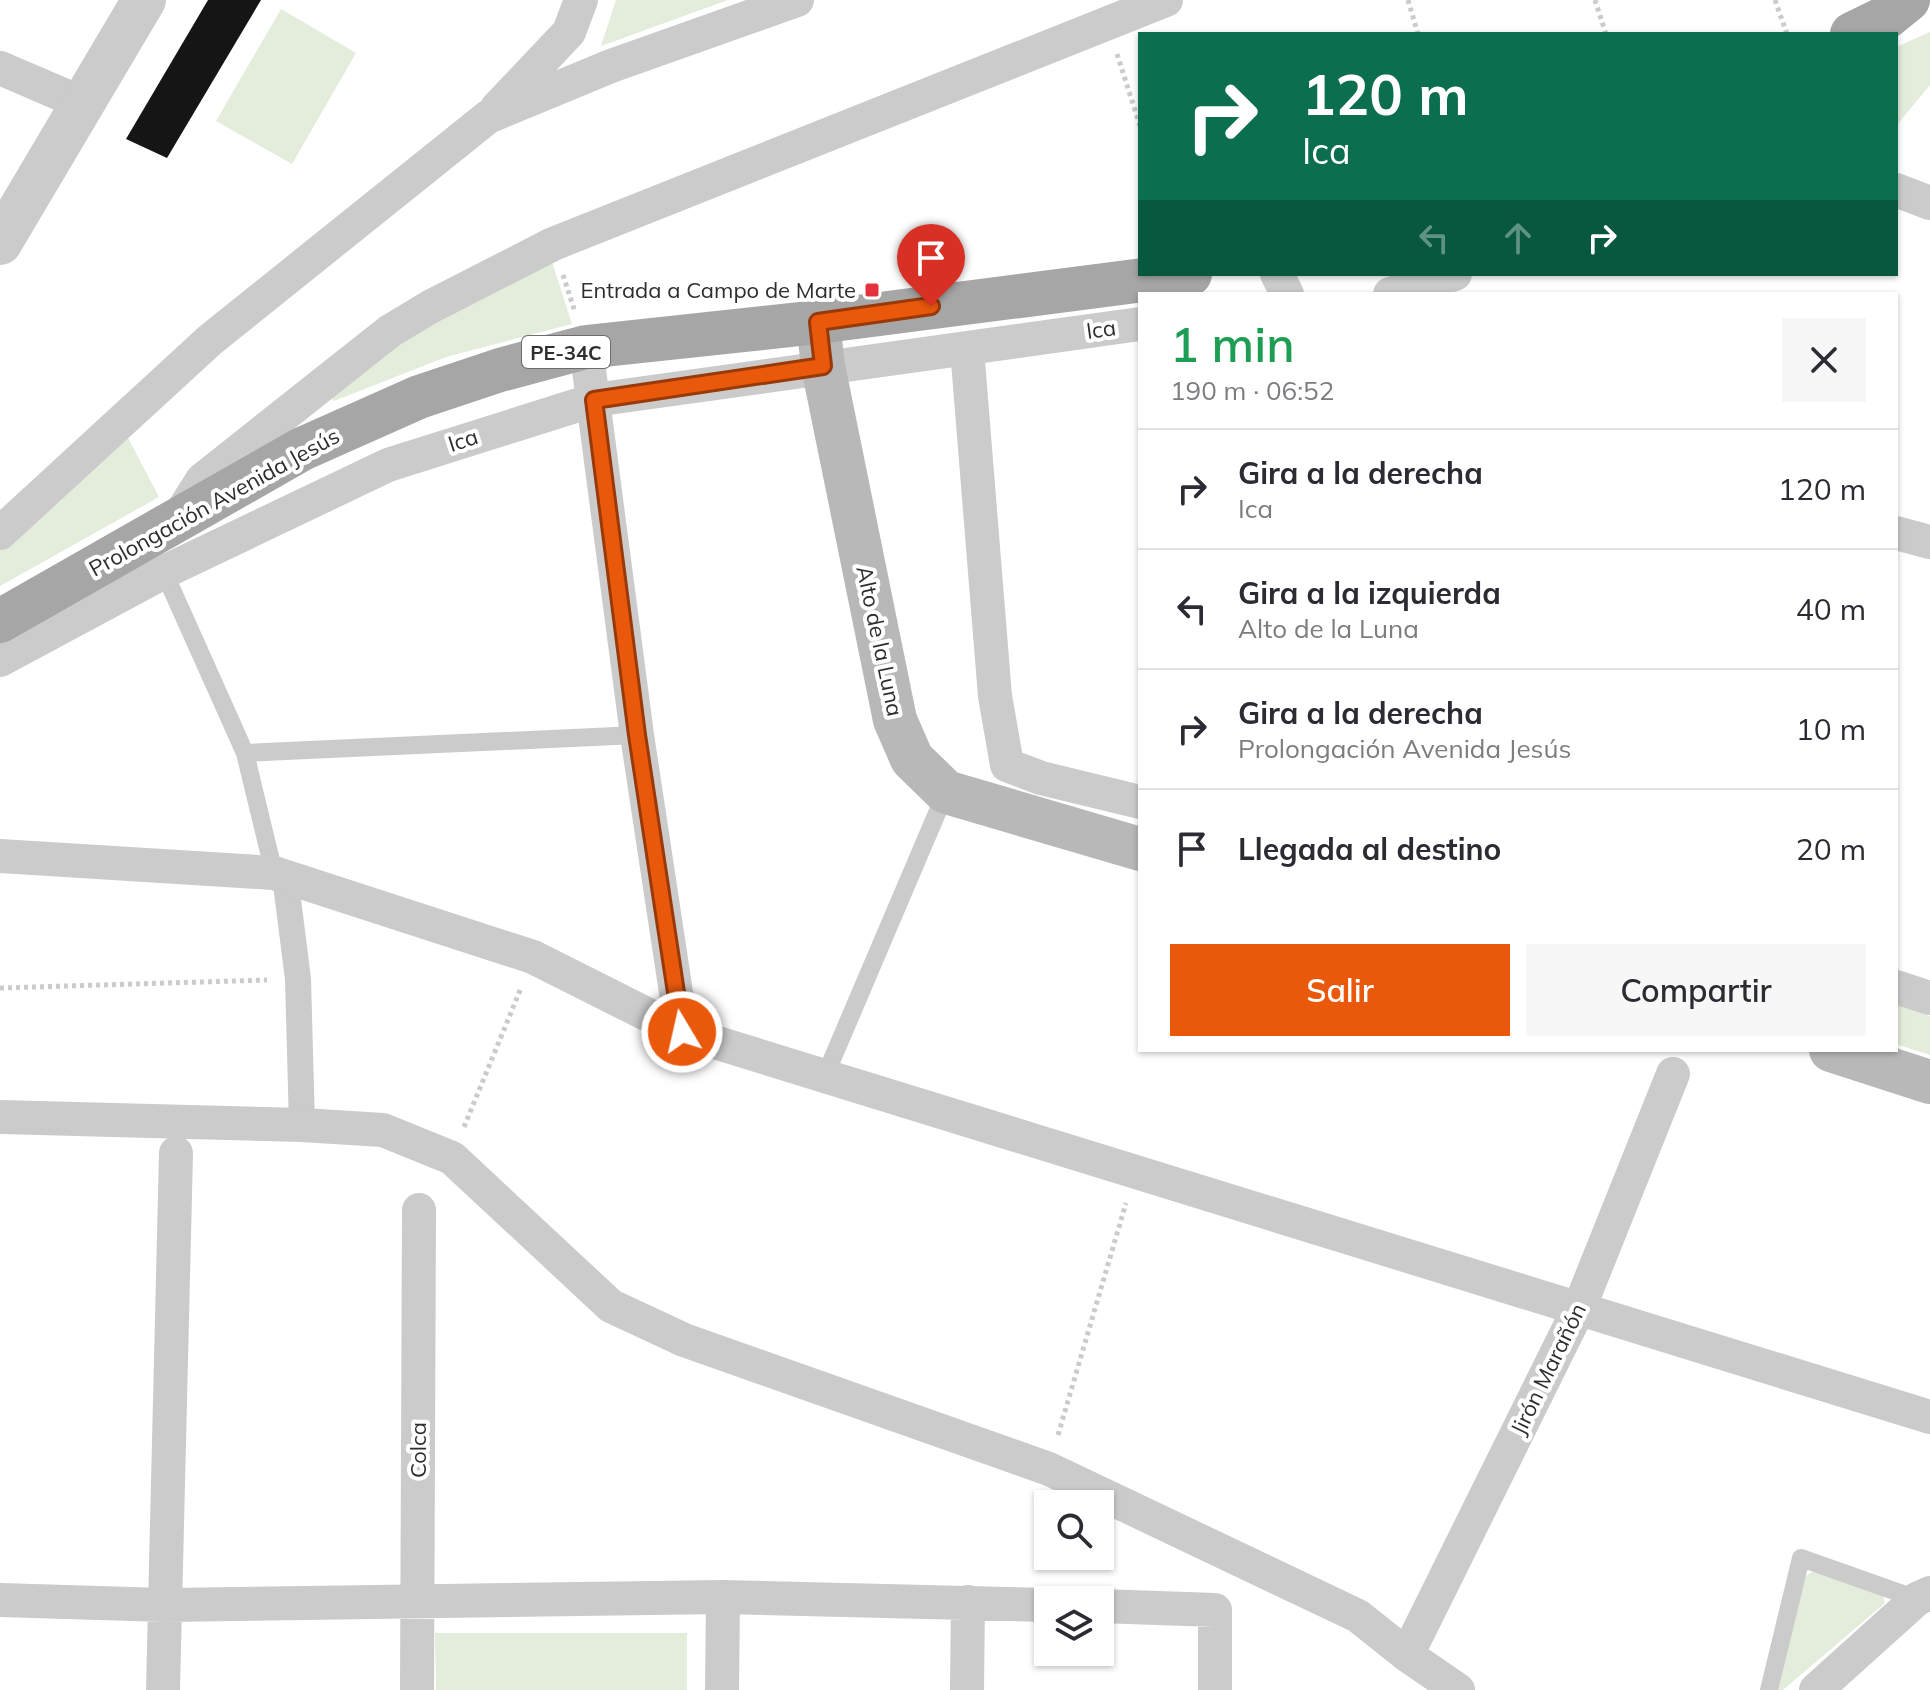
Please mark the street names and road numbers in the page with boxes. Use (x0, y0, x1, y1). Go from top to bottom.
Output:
street label: Ica (1084, 313, 1118, 345)
road number: PE-34C (522, 336, 610, 368)
street label: Prolongación Avenida Jesús (84, 421, 344, 583)
street label: Ica (445, 422, 481, 458)
street label: Alto de la Luna (850, 563, 910, 719)
street label: Jirón Marañón (1504, 1299, 1592, 1439)
street label: Colca (404, 1422, 432, 1478)

